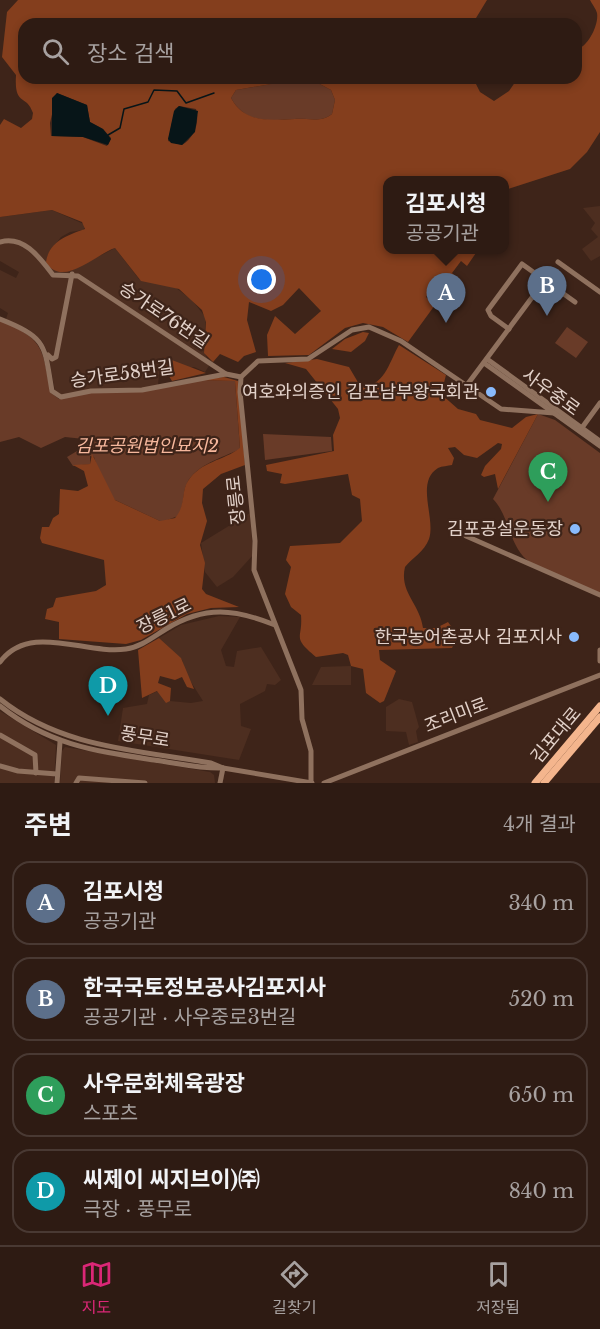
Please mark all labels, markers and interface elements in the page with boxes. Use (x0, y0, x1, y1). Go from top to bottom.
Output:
search box (18, 18, 582, 84)
icon: search (39, 35, 72, 68)
text: 장소 검색 (87, 40, 174, 67)
popup (383, 176, 509, 254)
text: 김포시청 (406, 190, 486, 217)
text: 공공기관 (406, 221, 479, 245)
your location (247, 265, 276, 294)
pin: B (528, 266, 566, 316)
pin: A (426, 274, 466, 323)
street label: 승가로76번길 (115, 277, 213, 353)
street label: 승가로58번길 (69, 356, 175, 392)
street label: 사우중로 (518, 364, 584, 420)
place label: 여호와의증인 김포남부왕국회관 (242, 381, 479, 403)
marker: 여호와의증인 김포남부왕국회관 (484, 385, 498, 399)
park label: 김포공원법인묘지2 (75, 435, 219, 457)
pin: C (528, 452, 568, 502)
street label: 장릉로 (222, 474, 250, 526)
place label: 김포공설운동장 (447, 518, 563, 540)
marker: 김포공설운동장 (568, 522, 582, 536)
street label: 장릉1로 (133, 593, 195, 639)
place label: 한국농어촌공사 김포지사 (375, 626, 562, 648)
marker: 한국농어촌공사 김포지사 (567, 630, 581, 644)
pin: D (88, 666, 128, 716)
street label: 조리미로 (421, 693, 491, 737)
street label: 김포대로 (526, 703, 586, 767)
street label: 풍무로 (119, 722, 171, 752)
text: 주변 (24, 809, 72, 841)
text: 4개 결과 (503, 812, 576, 836)
text: 김포시청 (83, 878, 164, 905)
text: A (37, 891, 54, 915)
text: 340 m (509, 891, 574, 915)
text: 공공기관 (83, 909, 157, 933)
text: 한국국토정보공사김포지사 (83, 974, 326, 1001)
text: B (38, 987, 53, 1011)
text: 520 m (509, 987, 574, 1011)
text: 공공기관 · 사우중로3번길 (83, 1005, 297, 1029)
text: 사우문화체육광장 (83, 1070, 245, 1097)
text: C (37, 1083, 54, 1107)
text: 650 m (508, 1083, 574, 1107)
text: 스포츠 (83, 1101, 138, 1125)
text: 씨제이 씨지브이)㈜ (83, 1166, 260, 1193)
text: D (36, 1179, 55, 1203)
text: 840 m (509, 1179, 574, 1203)
text: 극장 · 풍무로 (83, 1197, 192, 1221)
tab: 지도 (80, 1258, 113, 1318)
tab: 길찾기 (272, 1258, 316, 1318)
tab: 저장됨 (476, 1258, 520, 1318)

